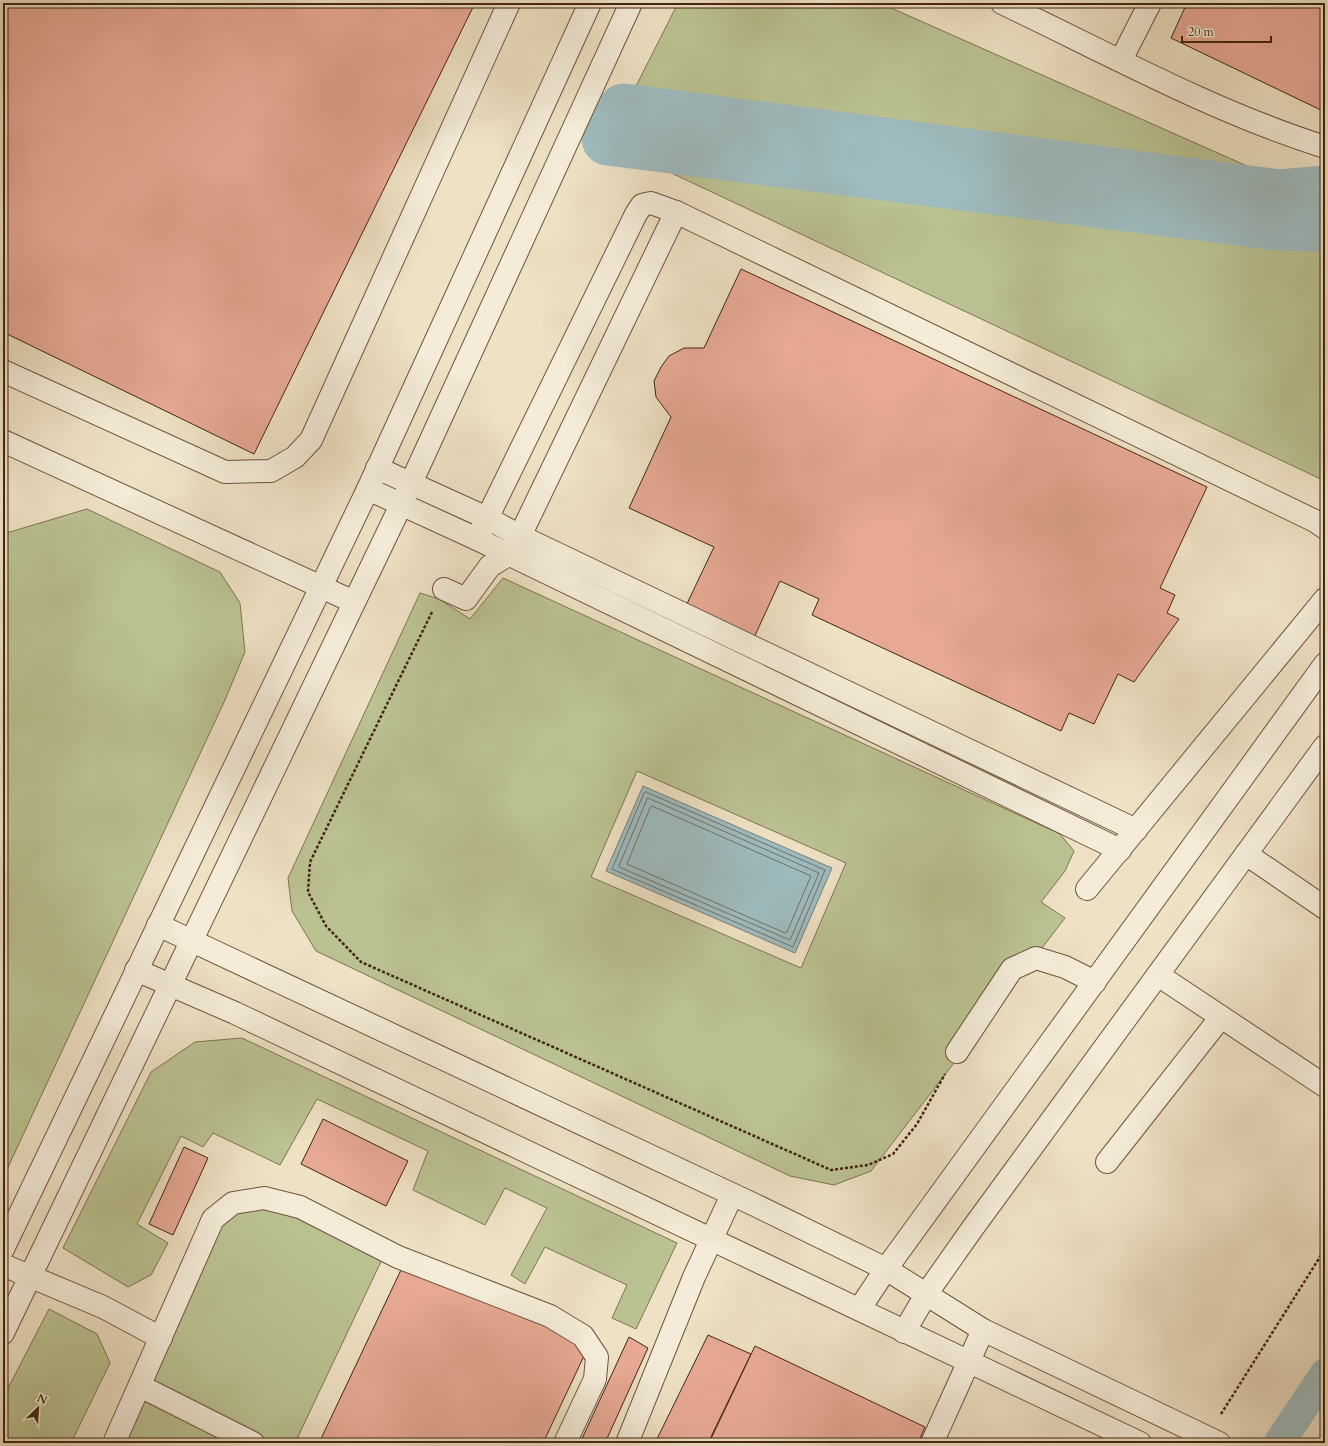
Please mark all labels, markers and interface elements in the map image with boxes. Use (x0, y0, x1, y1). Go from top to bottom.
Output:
scale bar (1182, 18, 1271, 44)
text: 20 m (1188, 24, 1215, 40)
north arrow (18, 1388, 58, 1428)
text: N (35, 1391, 50, 1408)

